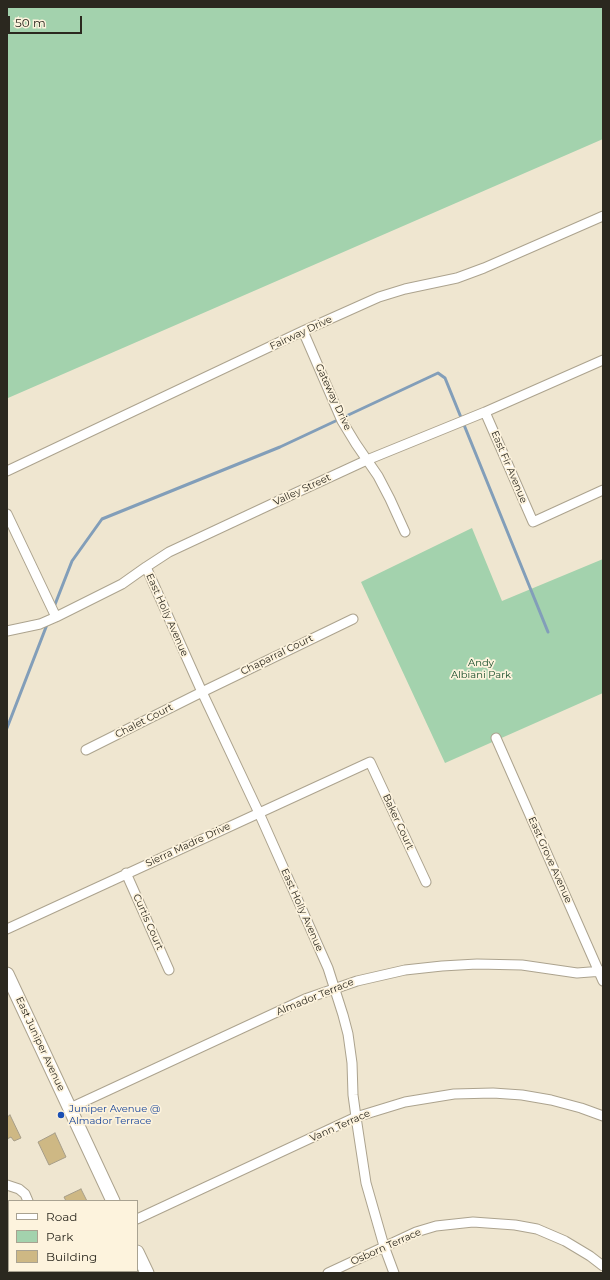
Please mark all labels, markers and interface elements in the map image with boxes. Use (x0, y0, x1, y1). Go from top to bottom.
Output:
scale bar (10, 8, 84, 34)
text: 50 m (15, 15, 46, 30)
street label: Fairway Drive (268, 313, 334, 353)
street label: Gateway Drive (312, 362, 354, 432)
street label: East Fir Avenue (488, 429, 530, 505)
street label: Valley Street (271, 471, 333, 509)
street label: East Holly Avenue (143, 572, 191, 658)
street label: Chaparral Court (239, 632, 315, 678)
park label: Andy Albiani Park (451, 657, 511, 680)
street label: Chalet Court (113, 701, 175, 741)
street label: Baker Court (380, 792, 416, 852)
street label: East Grove Avenue (526, 815, 574, 905)
street label: Sierra Madre Drive (144, 820, 232, 870)
street label: East Holly Avenue (278, 867, 326, 953)
street label: Curtis Court (130, 892, 166, 952)
street label: Almador Terrace (275, 976, 355, 1018)
street label: East Juniper Avenue (13, 995, 67, 1093)
place label: Juniper Avenue @ Almador Terrace (69, 1103, 160, 1126)
street label: Vann Terrace (308, 1107, 372, 1145)
marker: Juniper Avenue @ Almador Terrace (56, 1110, 66, 1120)
legend (8, 1200, 138, 1272)
text: Road (46, 1209, 77, 1224)
street label: Osborn Terrace (349, 1226, 423, 1268)
text: Park (46, 1229, 73, 1244)
text: Building (46, 1249, 97, 1264)

